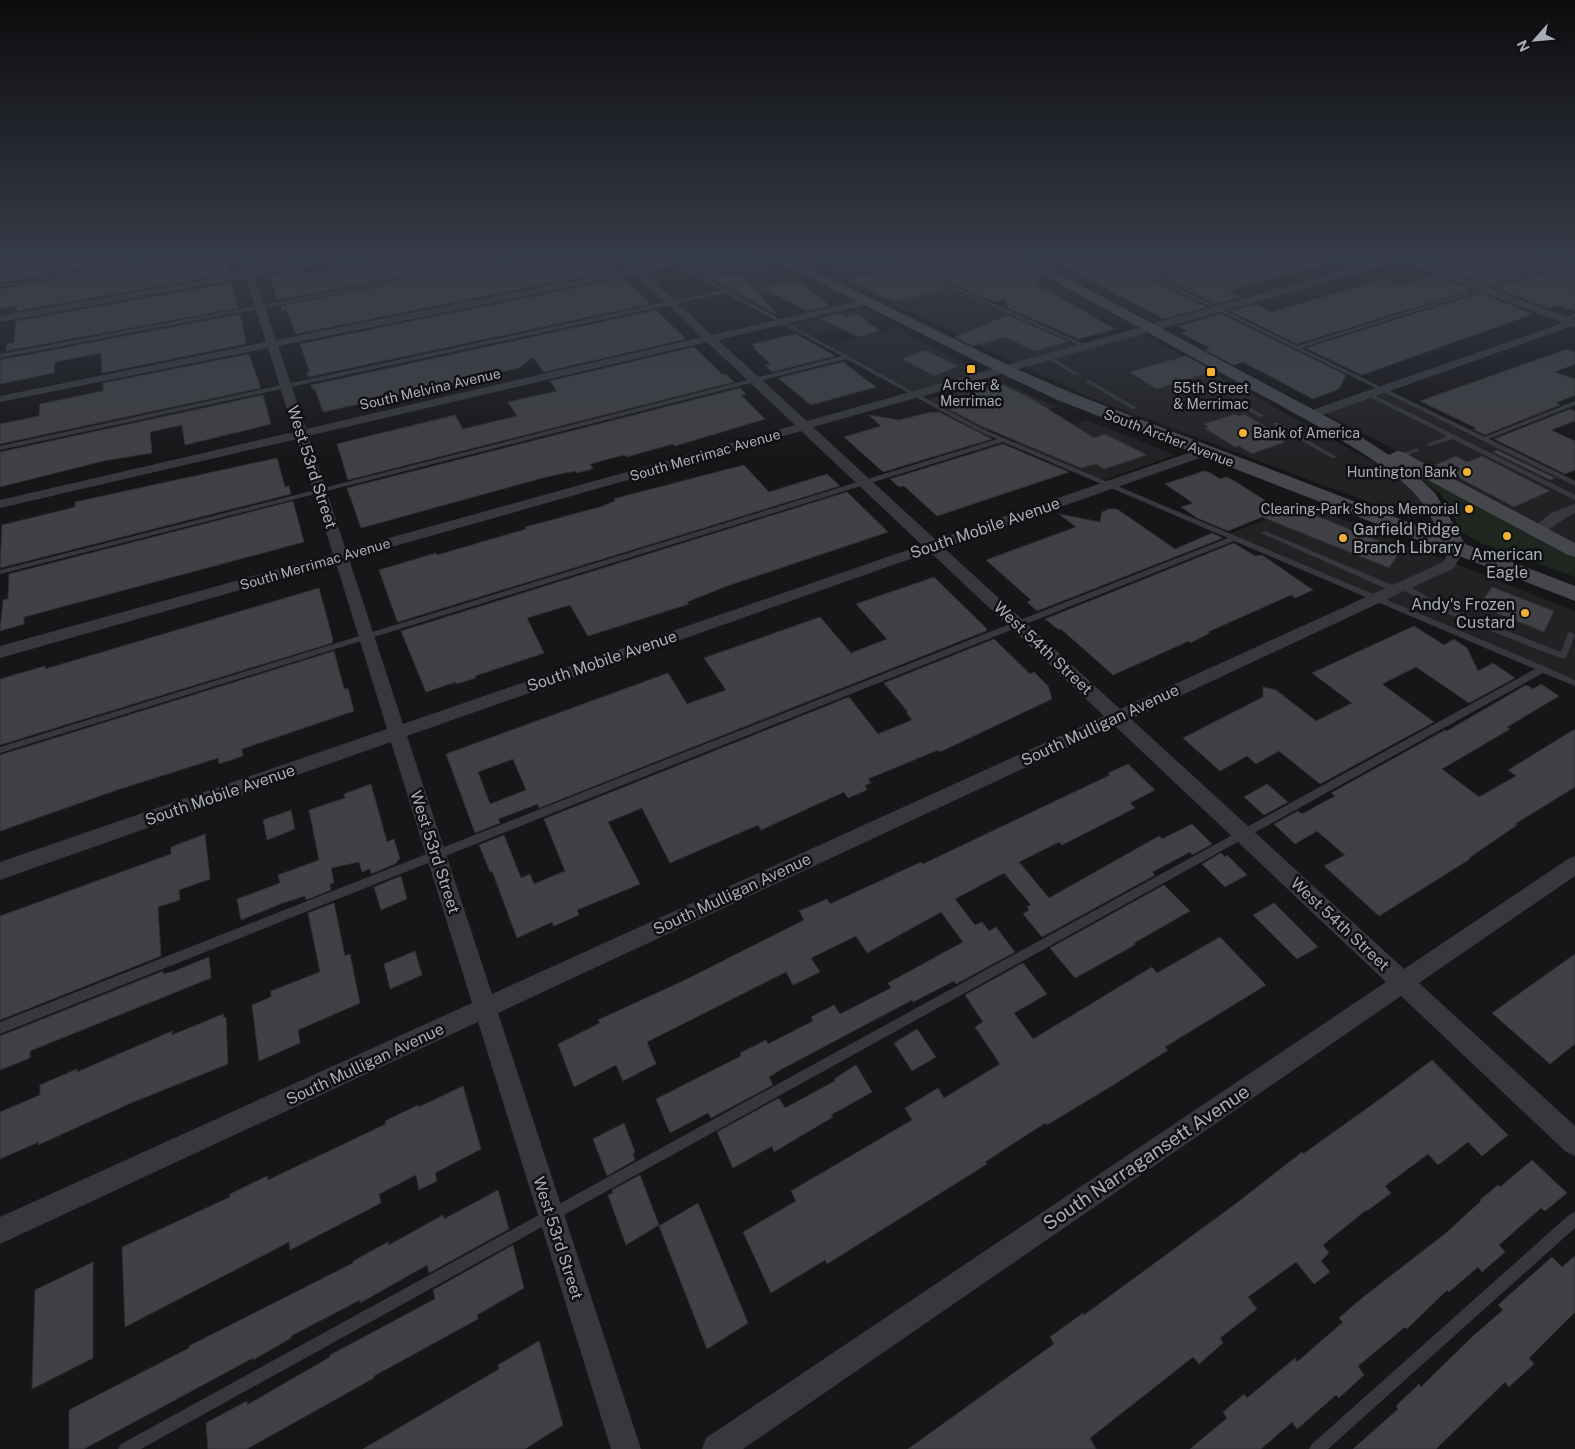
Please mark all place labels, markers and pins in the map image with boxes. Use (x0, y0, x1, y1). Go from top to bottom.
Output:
marker: Archer & Merrimac (965, 363, 977, 375)
marker: 55th Street & Merrimac (1205, 366, 1217, 378)
place label: Archer & Merrimac (940, 377, 1002, 409)
place label: 55th Street & Merrimac (1173, 380, 1249, 412)
place label: Bank of America (1253, 425, 1360, 441)
marker: Bank of America (1237, 427, 1249, 439)
place label: Huntington Bank (1347, 464, 1457, 480)
marker: Huntington Bank (1461, 466, 1473, 478)
place label: Clearing-Park Shops Memorial (1261, 501, 1459, 517)
marker: Clearing-Park Shops Memorial (1463, 503, 1475, 515)
place label: Garfield Ridge Branch Library (1353, 520, 1463, 557)
marker: American Eagle (1501, 530, 1513, 542)
marker: Garfield Ridge Branch Library (1337, 532, 1349, 544)
place label: American Eagle (1471, 545, 1543, 582)
place label: Andy's Frozen Custard (1411, 595, 1515, 632)
marker: Andy's Frozen Custard (1519, 607, 1531, 619)

